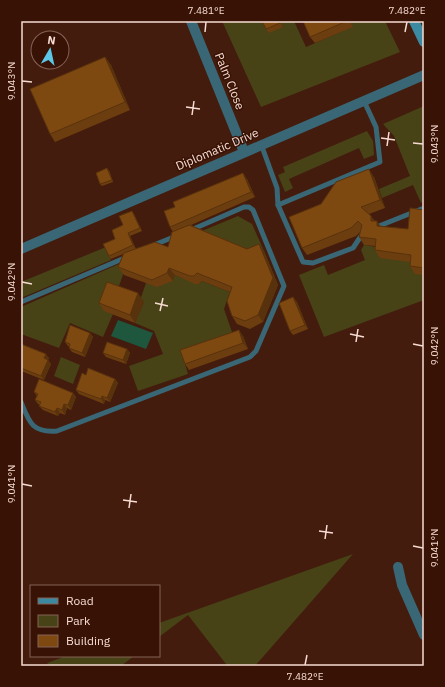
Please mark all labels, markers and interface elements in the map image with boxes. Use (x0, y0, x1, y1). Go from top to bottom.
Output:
text: 7.481°E (187, 4, 225, 17)
text: 7.482°E (388, 4, 426, 17)
north arrow (30, 30, 70, 70)
text: N (47, 33, 57, 48)
street label: Palm Close (212, 50, 248, 112)
text: 9.043°N (5, 62, 18, 100)
street label: Diplomatic Drive (173, 125, 261, 173)
text: 9.043°N (428, 125, 441, 163)
text: 9.042°N (5, 263, 18, 301)
text: 9.042°N (428, 327, 441, 365)
text: 9.041°N (5, 465, 18, 503)
text: 9.041°N (428, 529, 441, 567)
legend (30, 585, 160, 657)
text: Road (66, 593, 94, 608)
text: Park (66, 613, 91, 628)
text: Building (66, 633, 111, 648)
text: 7.482°E (286, 670, 324, 683)

